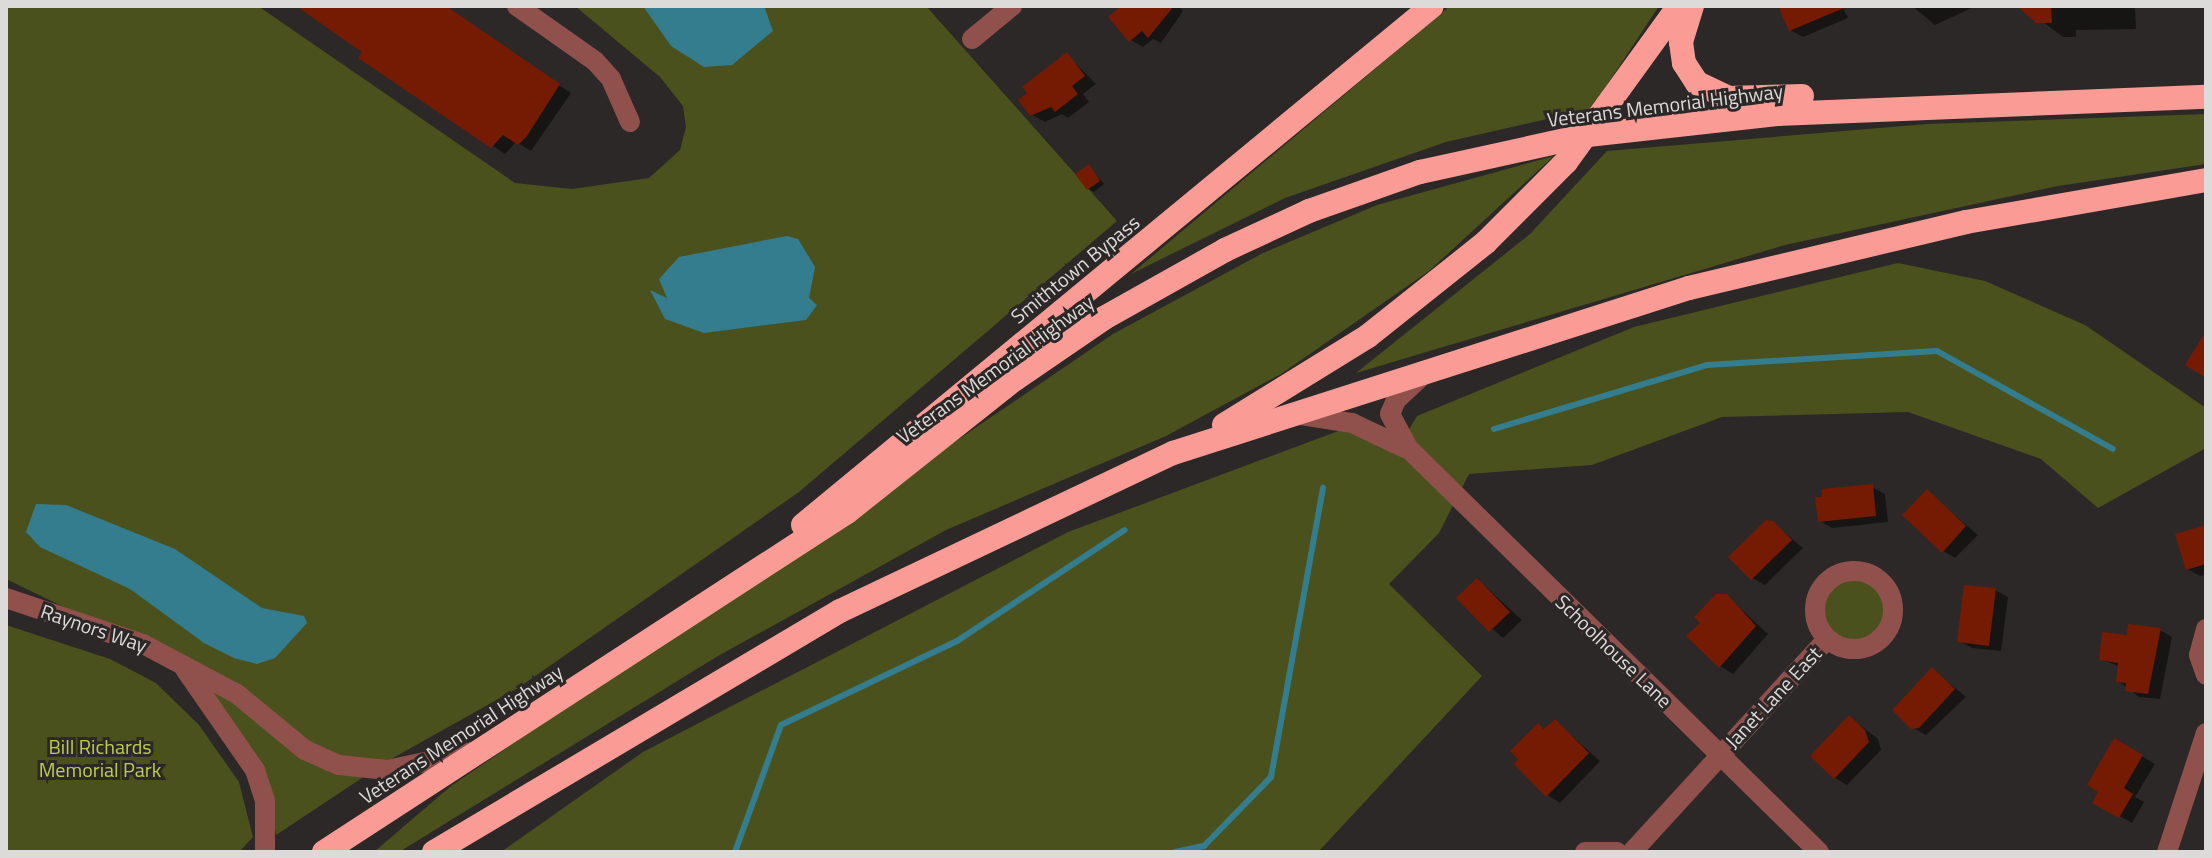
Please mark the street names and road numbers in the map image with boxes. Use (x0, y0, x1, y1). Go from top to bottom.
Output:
street label: Veterans Memorial Highway (1546, 79, 1784, 131)
street label: Smithtown Bypass (1006, 210, 1144, 328)
street label: Veterans Memorial Highway (892, 289, 1098, 449)
street label: Schoolhouse Lane (1551, 590, 1677, 712)
street label: Raynors Way (38, 599, 150, 657)
street label: Janet Lane East (1720, 641, 1826, 753)
street label: Veterans Memorial Highway (355, 659, 567, 809)

